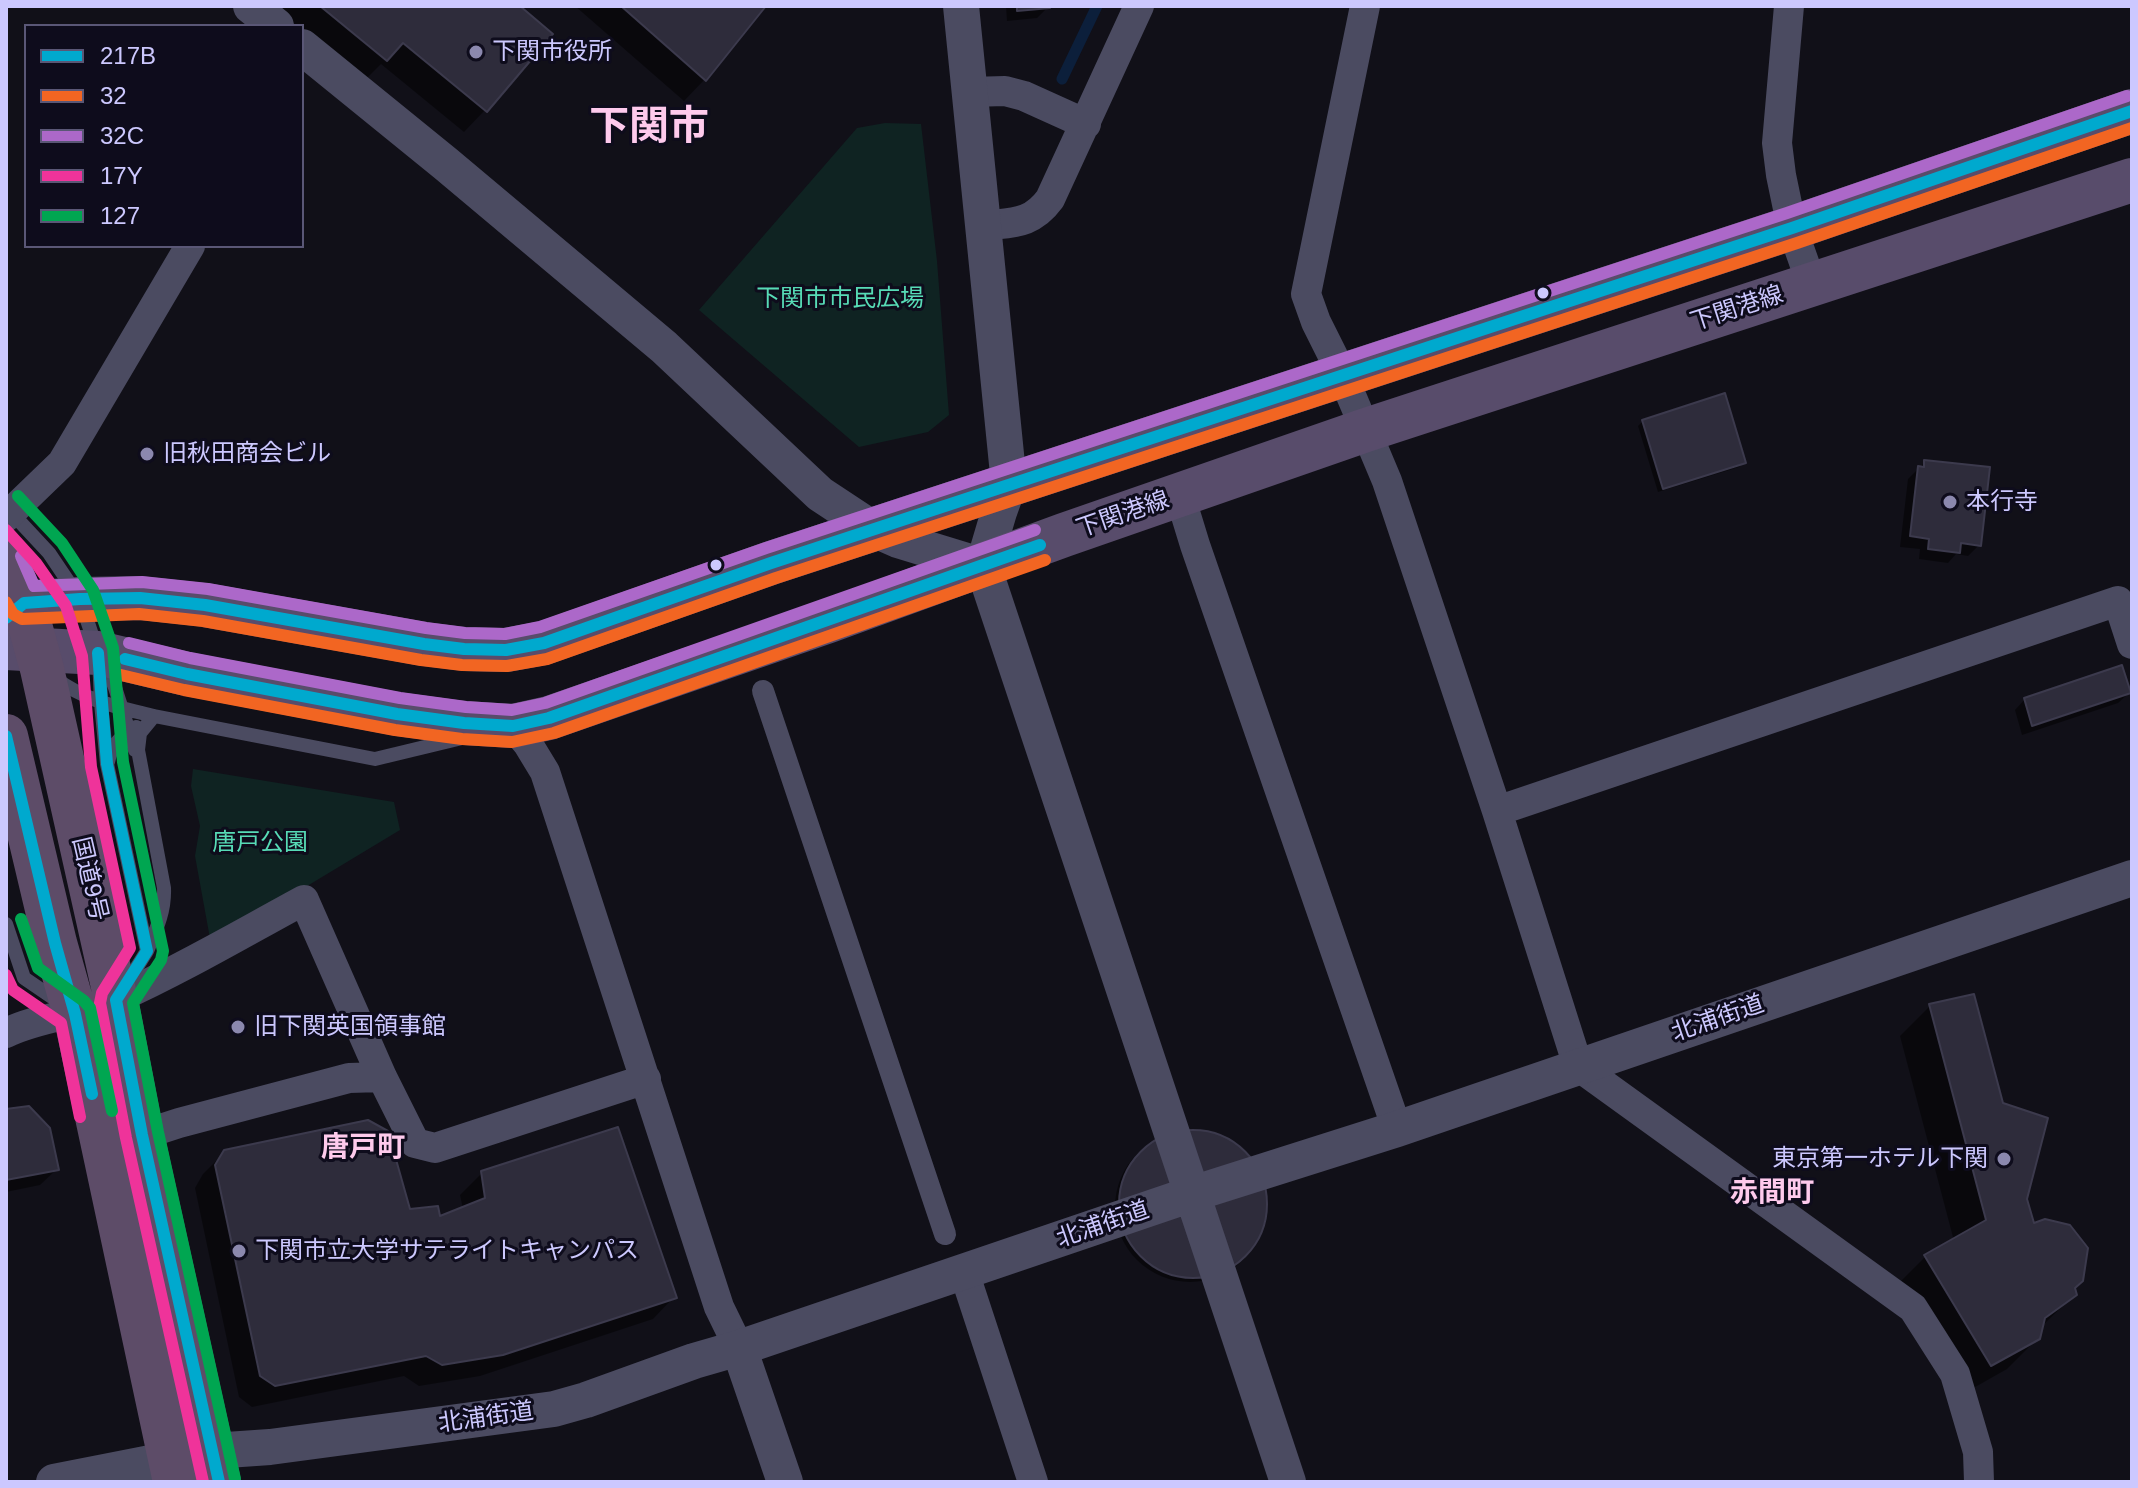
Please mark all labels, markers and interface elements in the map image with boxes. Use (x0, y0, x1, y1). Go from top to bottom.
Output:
legend (24, 24, 304, 248)
place label: 下関市役所 (492, 38, 612, 66)
text: 217B (100, 42, 156, 69)
marker: 下関市役所 (467, 43, 485, 61)
text: 32 (100, 82, 127, 109)
district label: 下関市 (589, 104, 709, 152)
text: 32C (100, 122, 144, 149)
text: 17Y (100, 162, 143, 189)
text: 127 (100, 202, 140, 229)
street label: 下関港線 (1687, 280, 1787, 338)
park label: 下関市市民広場 (756, 285, 924, 313)
unlabelled marker (1535, 285, 1551, 301)
place label: 旧秋田商会ビル (163, 440, 331, 468)
marker: 旧秋田商会ビル (138, 445, 156, 463)
street label: 下関港線 (1073, 486, 1173, 544)
place label: 本行寺 (1966, 488, 2038, 516)
marker: 本行寺 (1941, 493, 1959, 511)
unlabelled marker (708, 557, 724, 573)
park label: 唐戸公園 (212, 829, 308, 857)
street label: 国道9号 (65, 834, 113, 924)
street label: 北浦街道 (1668, 990, 1768, 1048)
place label: 旧下関英国領事館 (254, 1013, 446, 1041)
marker: 旧下関英国領事館 (229, 1018, 247, 1036)
district label: 唐戸町 (321, 1131, 405, 1165)
place label: 東京第一ホテル下関 (1772, 1145, 1988, 1173)
marker: 東京第一ホテル下関 (1995, 1150, 2013, 1168)
district label: 赤間町 (1730, 1176, 1814, 1210)
street label: 北浦街道 (1053, 1196, 1153, 1254)
place label: 下関市立大学サテライトキャンパス (255, 1237, 639, 1265)
marker: 下関市立大学サテライトキャンパス (230, 1242, 248, 1260)
street label: 北浦街道 (436, 1397, 536, 1439)

